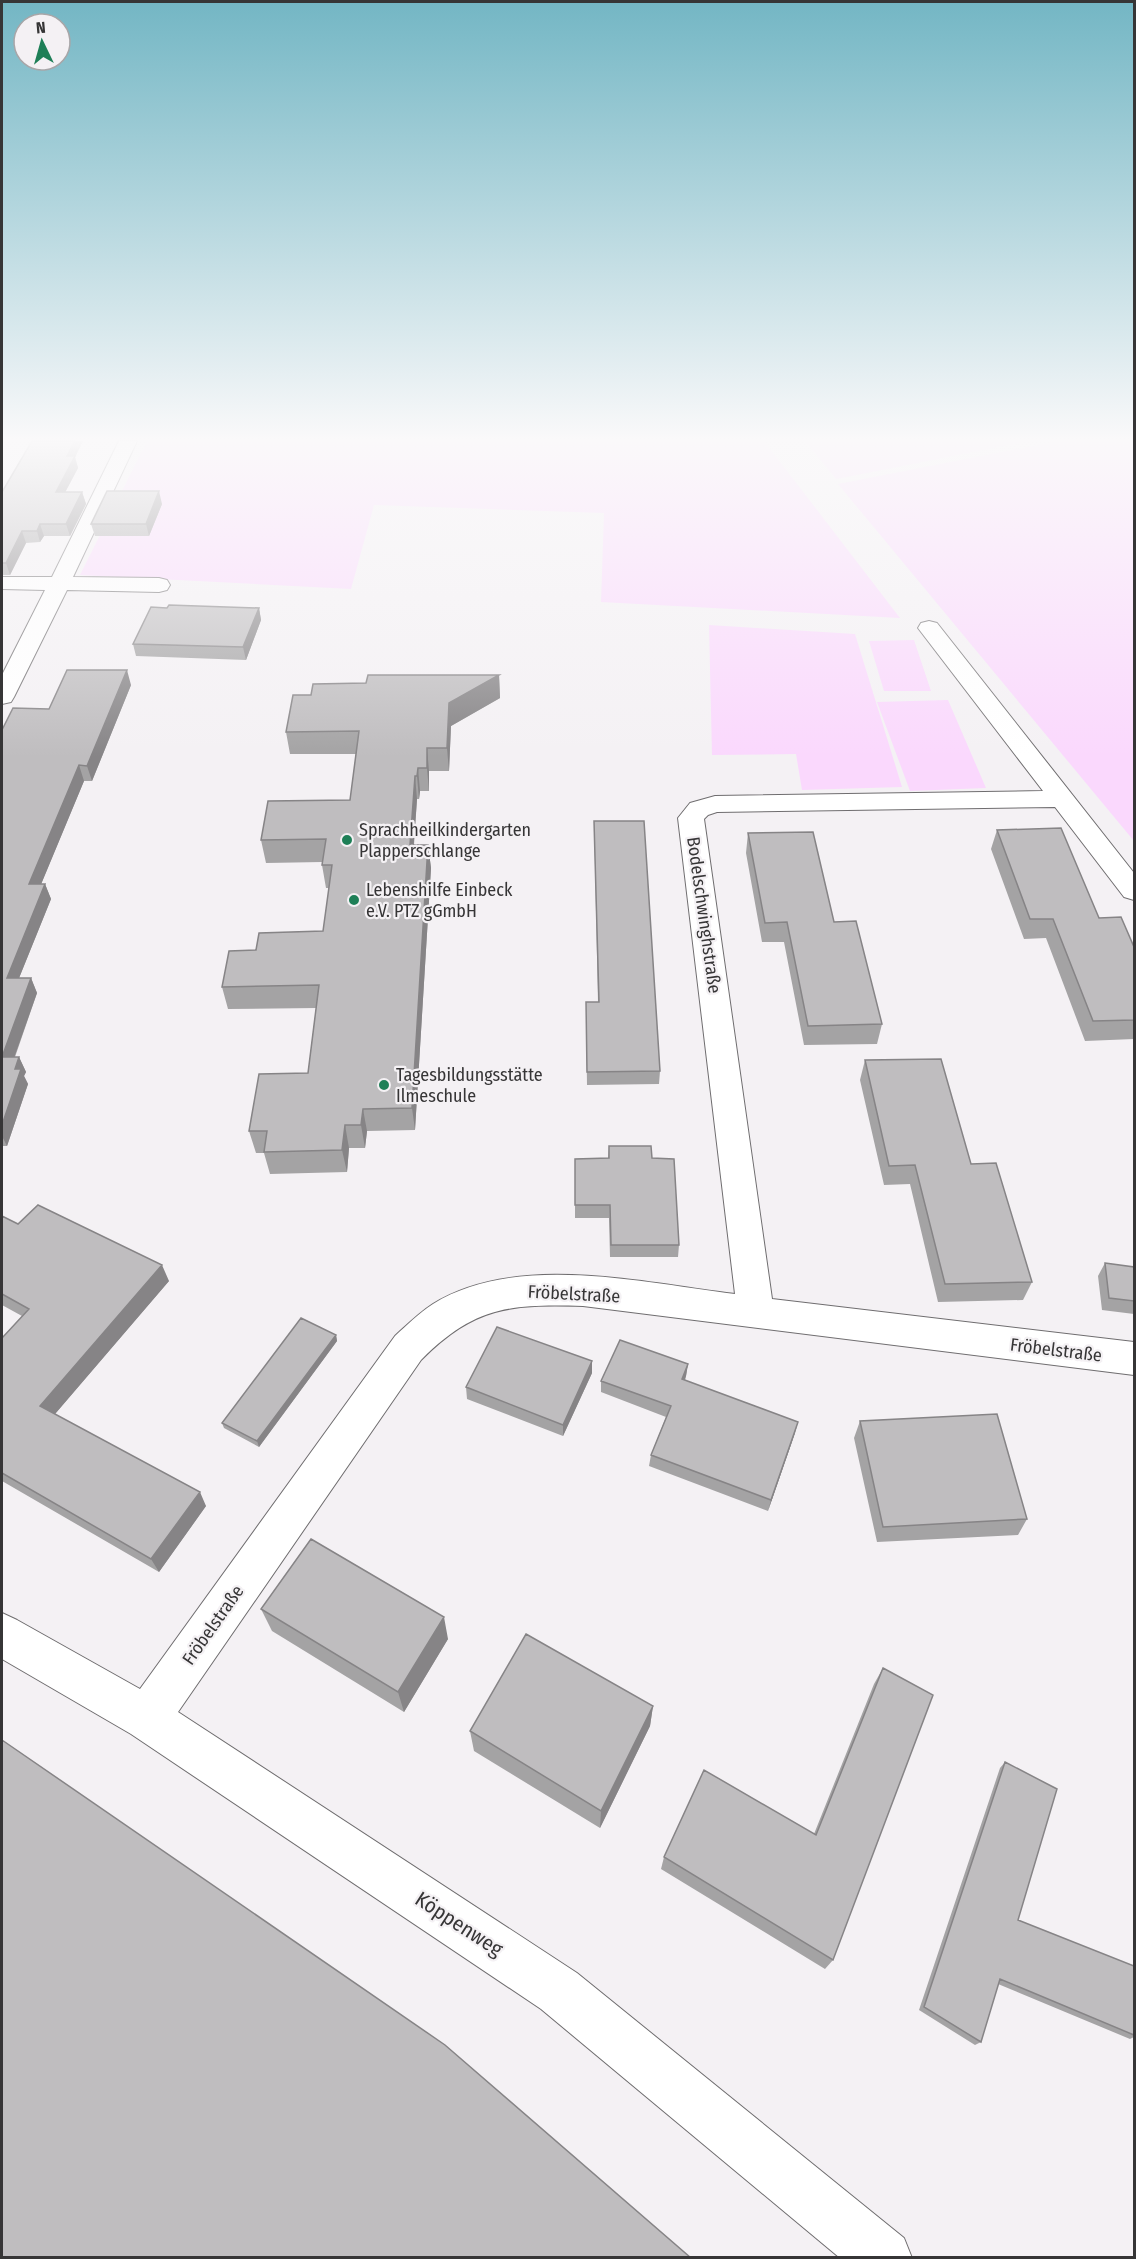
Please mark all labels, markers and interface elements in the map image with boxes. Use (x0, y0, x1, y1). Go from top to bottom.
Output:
north arrow (12, 12, 72, 72)
text: N (35, 18, 46, 37)
place label: Sprachheilkindergarten Plapperschlange (359, 819, 531, 862)
marker: Sprachheilkindergarten Plapperschlange (340, 833, 354, 847)
street label: Bodelschwinghstraße (682, 835, 726, 995)
place label: Lebenshilfe Einbeck e.V. PTZ gGmbH (366, 879, 513, 922)
marker: Lebenshilfe Einbeck e.V. PTZ gGmbH (347, 893, 361, 907)
place label: Tagesbildungsstätte Ilmeschule (396, 1064, 543, 1107)
marker: Tagesbildungsstätte Ilmeschule (377, 1078, 391, 1092)
street label: Fröbelstraße (527, 1281, 621, 1307)
street label: Fröbelstraße (1009, 1333, 1103, 1367)
street label: Fröbelstraße (178, 1581, 249, 1669)
street label: Köppenweg (410, 1886, 508, 1962)

